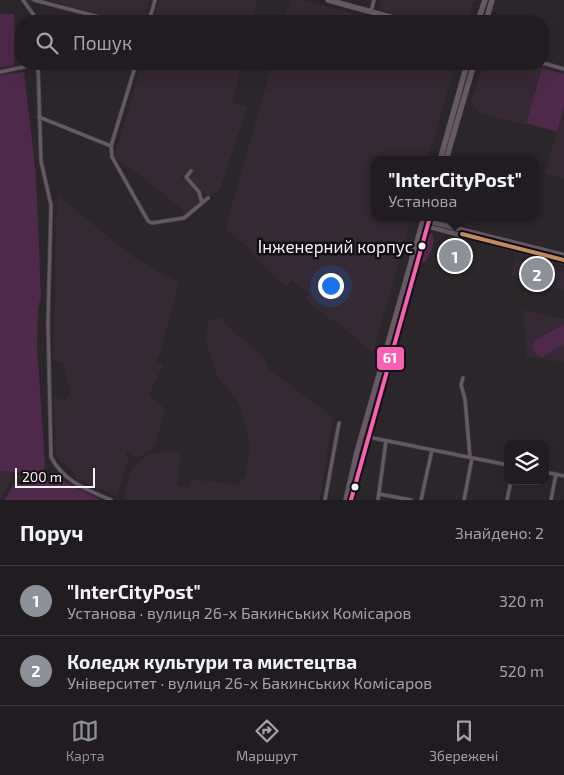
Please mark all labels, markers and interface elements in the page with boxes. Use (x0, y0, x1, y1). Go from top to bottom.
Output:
search box (15, 15, 549, 70)
icon: search (33, 29, 61, 57)
text: Пошук (73, 31, 132, 54)
popup (371, 156, 539, 221)
text: "InterCityPost" (388, 168, 522, 191)
text: Установа (388, 191, 457, 210)
place label: Інженерний корпус (258, 236, 413, 257)
pin: 1 (439, 237, 471, 275)
marker: Інженерний корпус (417, 241, 427, 251)
pin: 2 (521, 255, 553, 293)
your location (318, 273, 344, 299)
line badge: 61 (376, 346, 405, 371)
text: 61 (383, 349, 397, 366)
map controls (504, 440, 549, 485)
button: layers (504, 440, 549, 485)
scale bar (15, 465, 95, 488)
text: 200 m (22, 468, 62, 485)
unlabelled marker (350, 482, 360, 492)
text: Поруч (20, 520, 83, 545)
text: Знайдено: 2 (455, 523, 544, 542)
text: "InterCityPost" (67, 580, 201, 603)
text: 1 (33, 591, 39, 610)
text: 320 m (499, 591, 544, 610)
text: Установа · вулиця 26-х Бакинських Комісаров (67, 603, 411, 622)
text: Коледж культури та мистецтва (67, 650, 357, 673)
text: 2 (31, 661, 41, 680)
text: 520 m (499, 661, 544, 680)
text: Університет · вулиця 26-х Бакинських Комісаров (67, 673, 432, 692)
tab: Карта (66, 717, 105, 764)
tab: Маршрут (236, 717, 298, 764)
tab: Збережені (429, 717, 498, 764)

